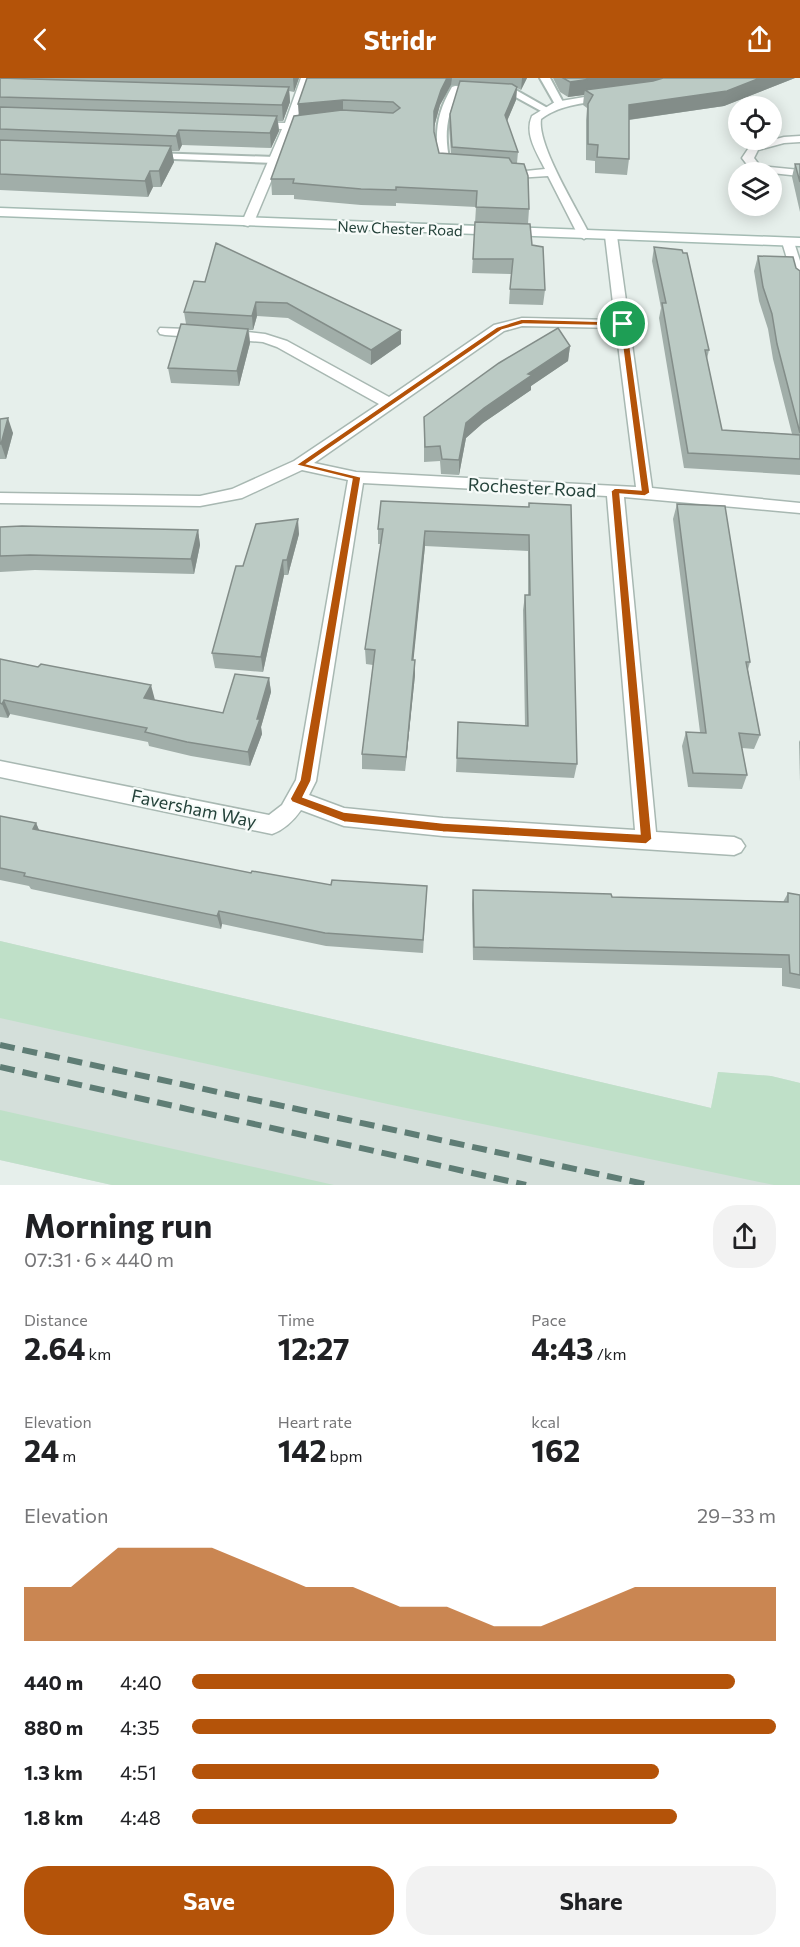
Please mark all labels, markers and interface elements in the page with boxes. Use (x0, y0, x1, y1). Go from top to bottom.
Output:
icon: back (24, 23, 57, 56)
text: Stridr (364, 23, 436, 56)
icon: share (743, 23, 776, 56)
map controls (728, 96, 782, 216)
button: locate (728, 96, 782, 150)
button: layers (728, 162, 782, 216)
street label: New Chester Road (337, 217, 463, 239)
pin (597, 298, 648, 349)
icon: arrive (606, 307, 639, 340)
street label: Rochester Road (467, 473, 597, 501)
street label: Faversham Way (129, 784, 259, 832)
text: Morning run (24, 1204, 212, 1245)
button: share (713, 1205, 776, 1268)
text: 07:31 · 6 × 440 m (24, 1247, 174, 1271)
text: Distance (24, 1310, 88, 1329)
text: Time (278, 1310, 314, 1329)
text: Pace (531, 1310, 566, 1329)
text: 2.64 (24, 1329, 86, 1366)
text: 12:27 (278, 1329, 350, 1366)
text: 4:43 (531, 1329, 594, 1366)
text: km (86, 1344, 111, 1363)
text: /km (594, 1344, 626, 1363)
text: Elevation (24, 1412, 92, 1431)
text: Heart rate (278, 1412, 352, 1431)
text: kcal (531, 1412, 560, 1431)
text: 24 (24, 1431, 59, 1468)
text: 142 (278, 1431, 326, 1468)
text: 162 (531, 1431, 580, 1468)
text: m (59, 1446, 76, 1465)
text: bpm (326, 1446, 362, 1465)
text: Elevation (24, 1503, 109, 1527)
text: 29–33 m (697, 1503, 776, 1527)
text: 440 m (24, 1670, 83, 1694)
text: 4:40 (120, 1670, 162, 1694)
text: 880 m (24, 1715, 83, 1739)
text: 4:35 (120, 1715, 160, 1739)
text: 1.3 km (24, 1760, 83, 1784)
text: 4:51 (120, 1760, 157, 1784)
text: 1.8 km (24, 1805, 83, 1829)
text: 4:48 (120, 1805, 161, 1829)
button: Save (24, 1866, 394, 1935)
button: Share (406, 1866, 776, 1935)

